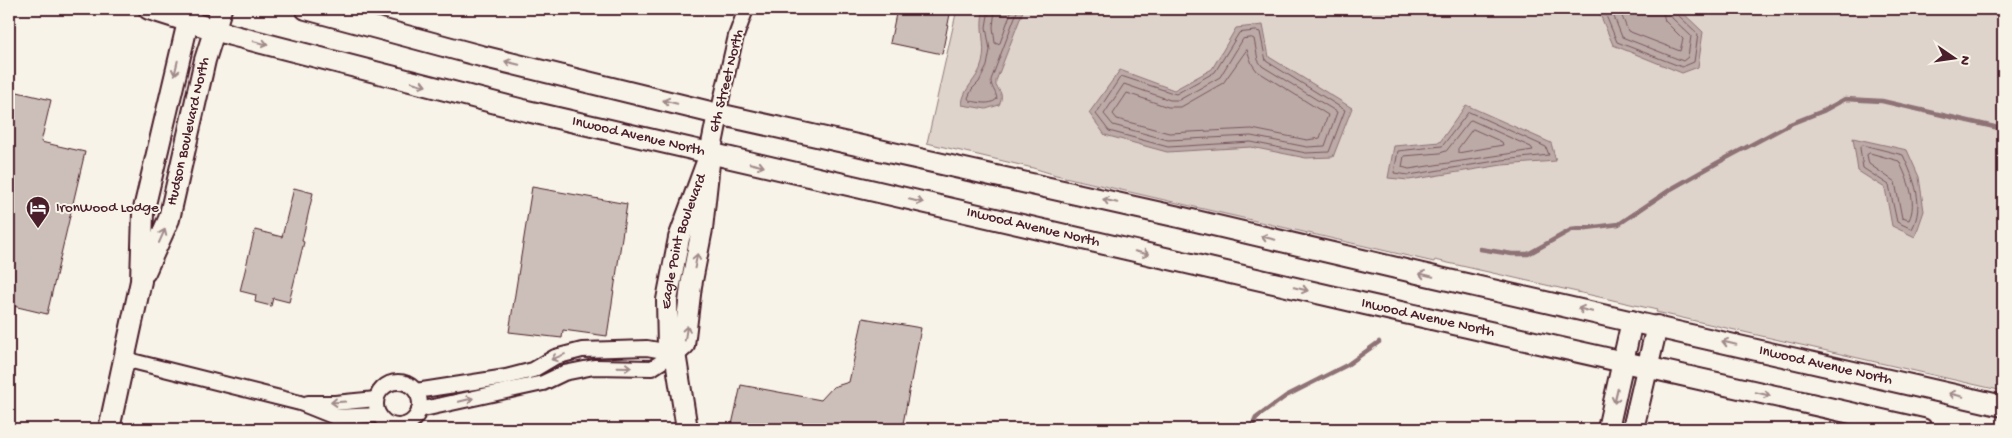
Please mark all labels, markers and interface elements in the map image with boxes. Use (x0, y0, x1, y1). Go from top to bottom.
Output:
street label: 6th Street North (705, 27, 749, 135)
north arrow (1930, 32, 1980, 82)
one-way arrow (253, 39, 269, 48)
text: N (1955, 54, 1974, 67)
street label: Hudson Boulevard North (163, 55, 214, 207)
one-way arrow (505, 58, 521, 67)
one-way arrow (171, 60, 180, 76)
one-way arrow (410, 79, 426, 89)
one-way arrow (663, 97, 679, 106)
street label: Inwood Avenue North (570, 113, 707, 161)
one-way arrow (749, 161, 765, 170)
street label: Eagle Point Boulevard (658, 170, 711, 309)
hotel icon: IronWood Lodge (25, 195, 51, 229)
one-way arrow (1102, 196, 1118, 205)
one-way arrow (907, 197, 923, 206)
place label: IronWood Lodge (56, 199, 159, 217)
street label: Inwood Avenue North (965, 204, 1101, 252)
one-way arrow (157, 229, 167, 244)
one-way arrow (1260, 233, 1276, 242)
one-way arrow (1134, 249, 1150, 258)
one-way arrow (692, 254, 701, 270)
one-way arrow (1419, 270, 1435, 279)
one-way arrow (1292, 285, 1308, 294)
street label: Inwood Avenue North (1359, 294, 1496, 342)
one-way arrow (1577, 305, 1593, 314)
one-way arrow (681, 325, 691, 341)
one-way arrow (1722, 338, 1738, 347)
street label: Inwood Avenue North (1757, 342, 1894, 390)
one-way arrow (551, 353, 566, 362)
one-way arrow (616, 363, 632, 372)
one-way arrow (1610, 387, 1620, 403)
one-way arrow (1754, 390, 1770, 399)
one-way arrow (1948, 390, 1964, 399)
one-way arrow (458, 395, 474, 404)
one-way arrow (330, 398, 346, 407)

